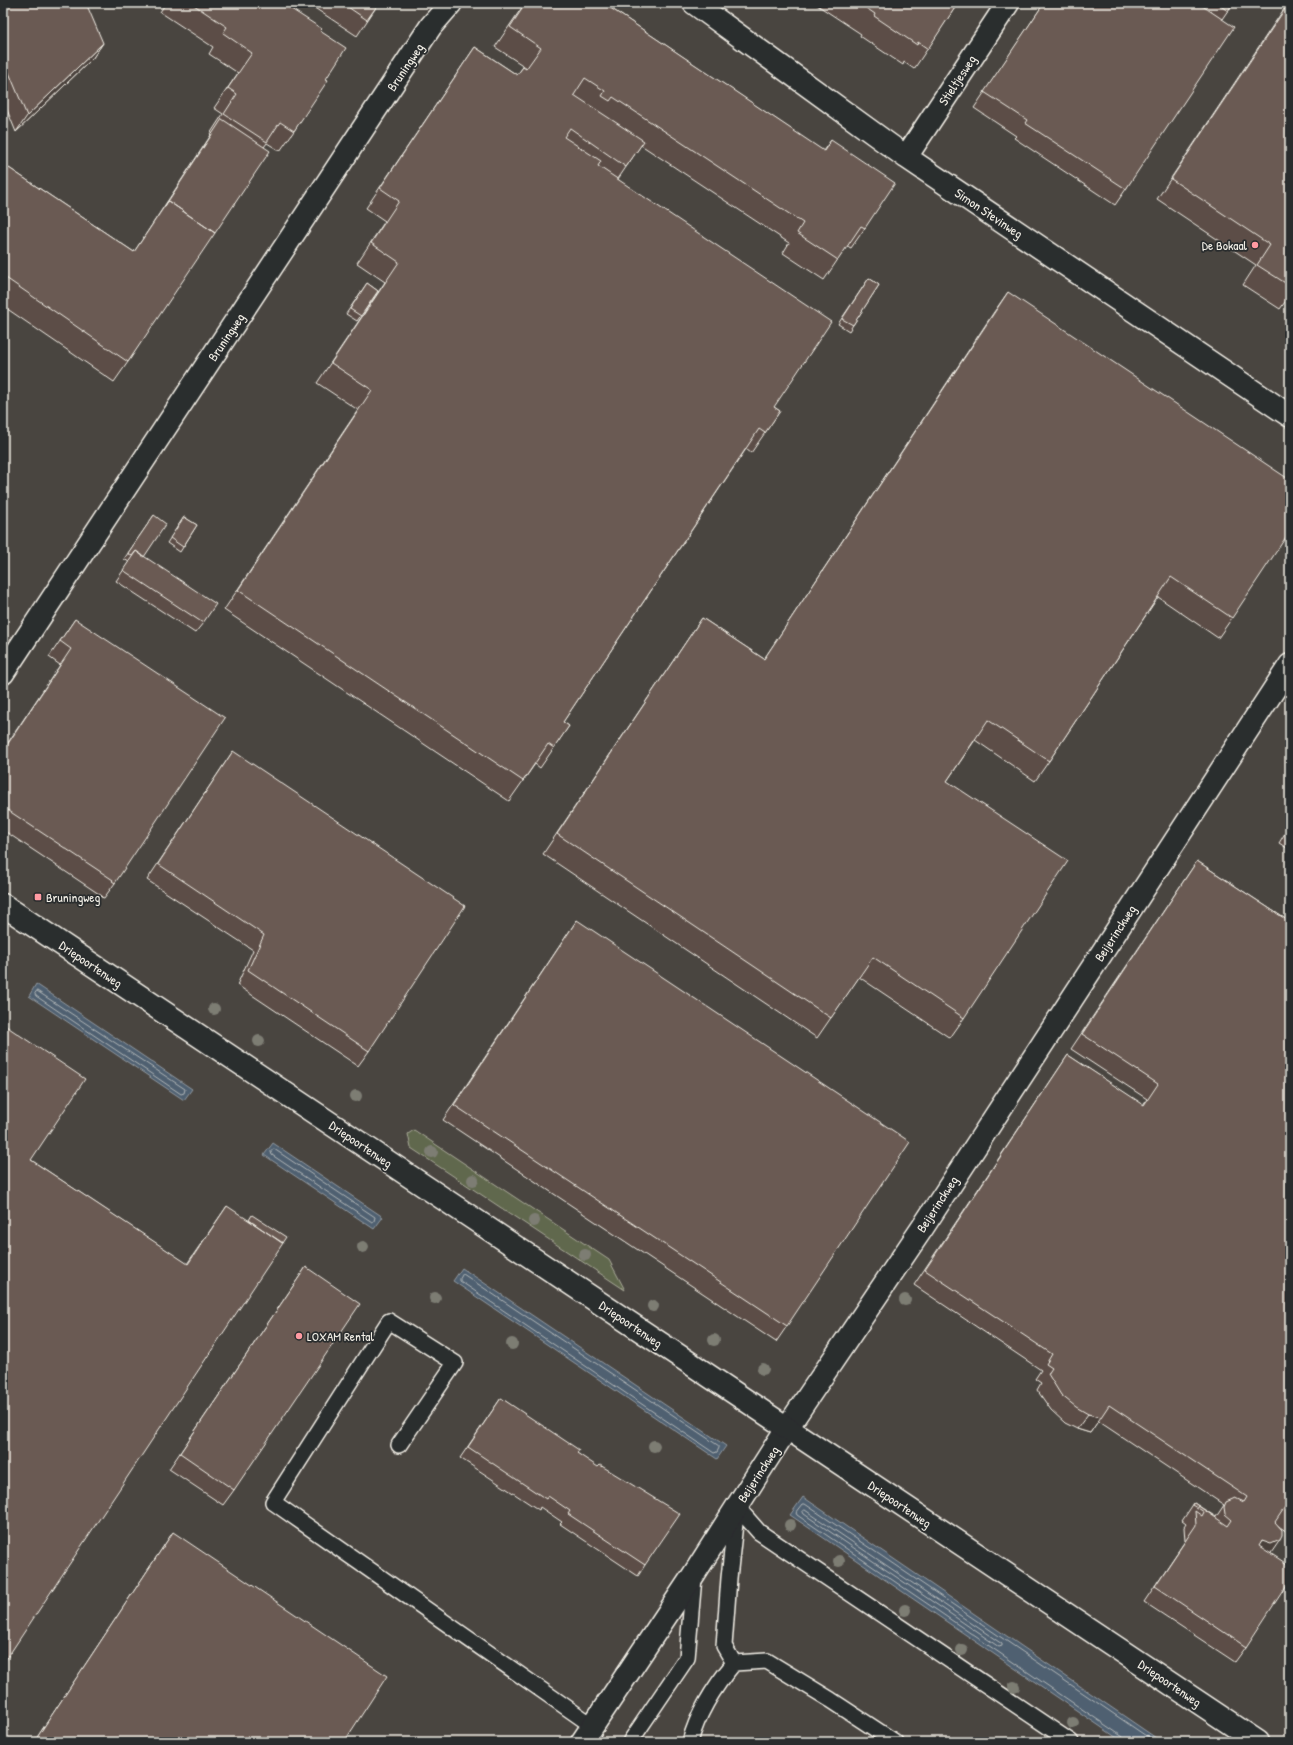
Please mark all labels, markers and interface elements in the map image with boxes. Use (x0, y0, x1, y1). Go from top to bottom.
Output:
street label: Bruningweg (382, 39, 428, 95)
street label: Stieltjesweg (934, 51, 980, 109)
street label: Simon Stevinweg (951, 184, 1027, 243)
place label: De Bokaal (1202, 236, 1248, 254)
marker: De Bokaal (1250, 240, 1260, 250)
street label: Bruningweg (203, 309, 249, 365)
place label: Bruningweg (46, 888, 100, 906)
marker: Bruningweg (33, 892, 43, 902)
street label: Beijerinckweg (1090, 901, 1140, 965)
street label: Driepoortenweg (56, 936, 126, 992)
street label: Driepoortenweg (326, 1116, 396, 1172)
street label: Beijerinckweg (912, 1172, 962, 1236)
street label: Driepoortenweg (596, 1296, 666, 1352)
place label: LOXAM Rental (307, 1327, 374, 1345)
marker: LOXAM Rental (294, 1331, 304, 1341)
street label: Beijerinckweg (733, 1442, 783, 1506)
street label: Driepoortenweg (865, 1476, 935, 1532)
street label: Driepoortenweg (1135, 1655, 1205, 1711)

